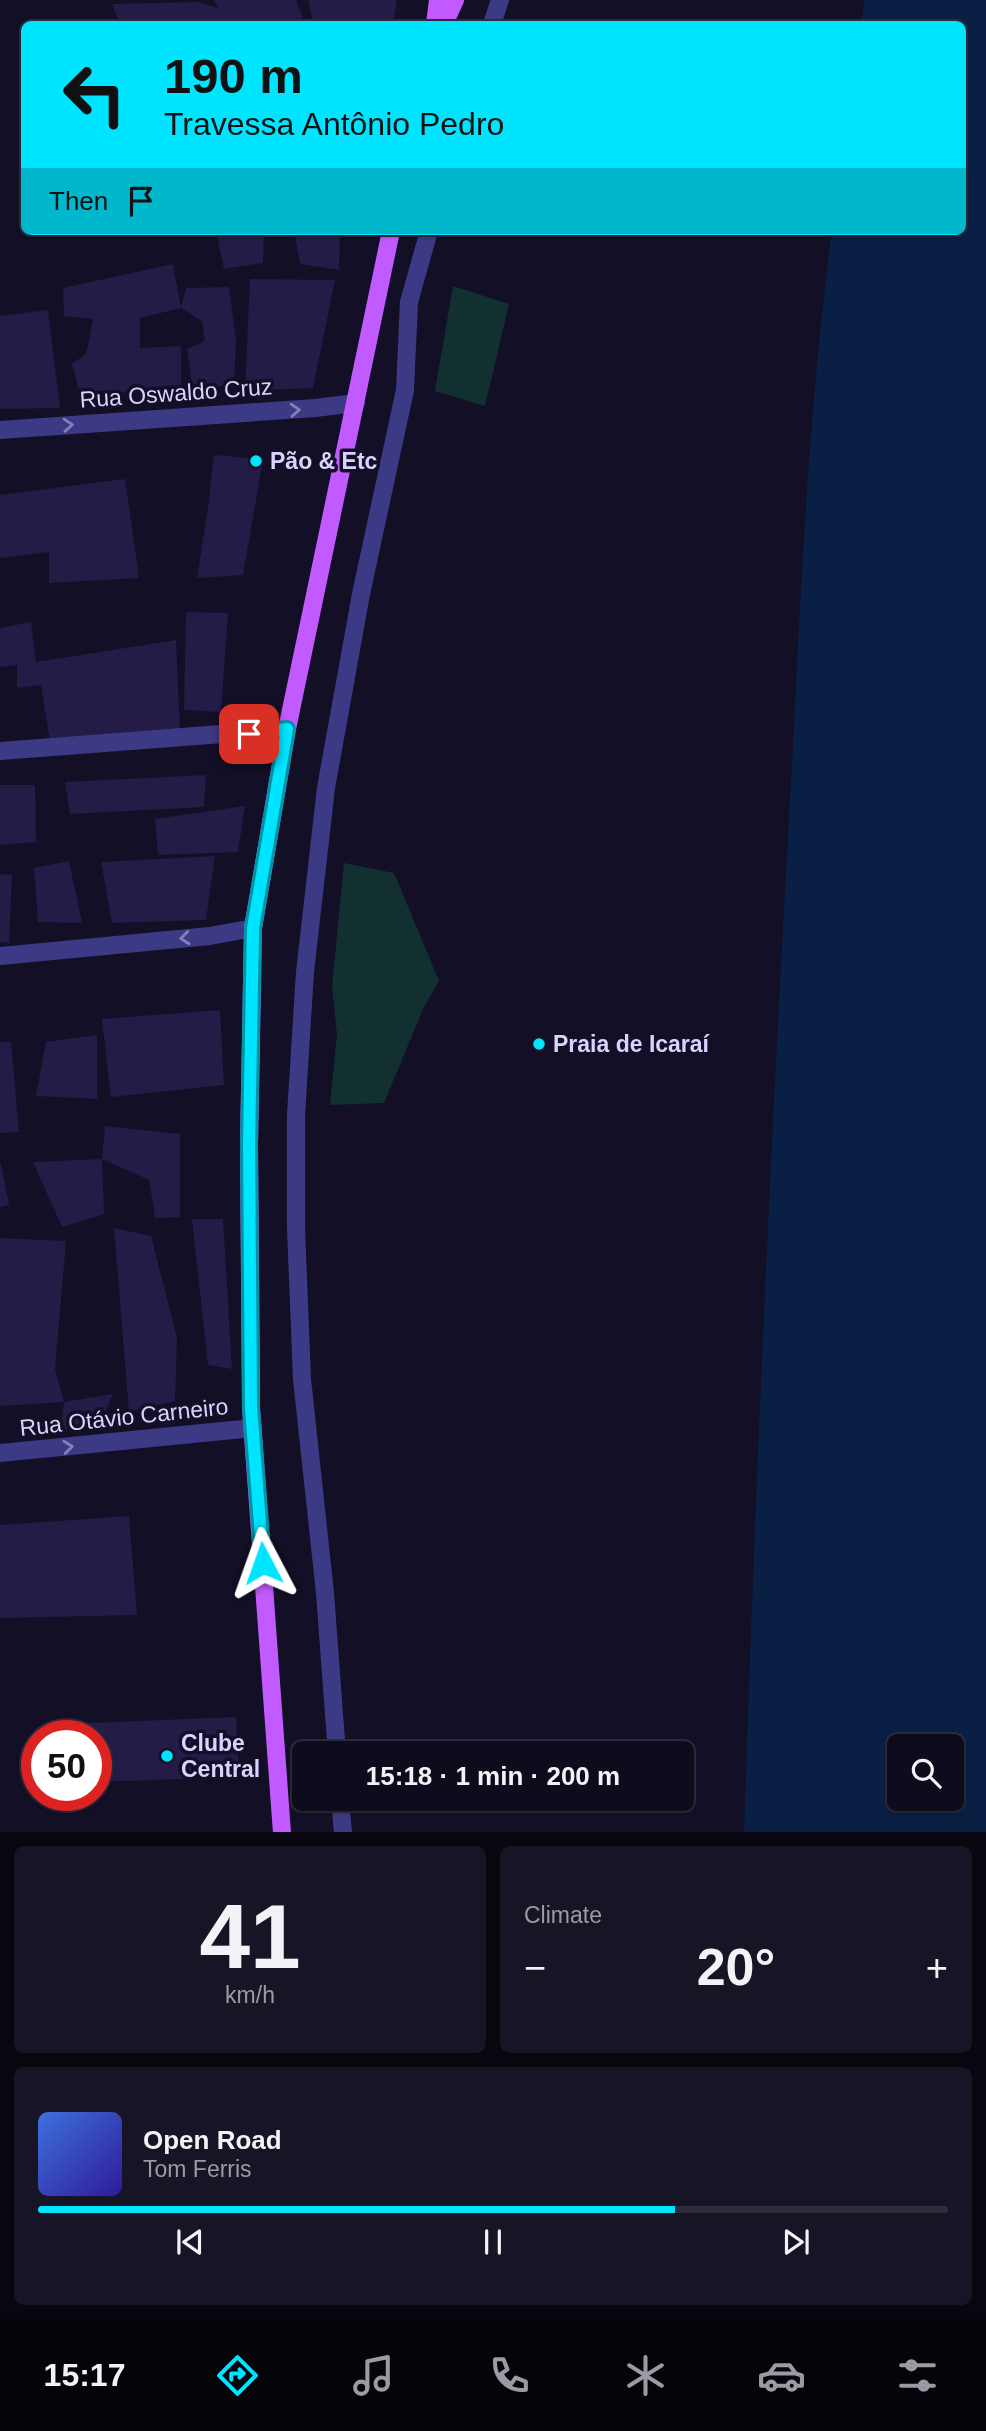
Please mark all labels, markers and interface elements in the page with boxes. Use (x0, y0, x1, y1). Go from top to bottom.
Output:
icon: left (49, 49, 140, 140)
text: 190 m (164, 49, 303, 103)
text: Travessa Antônio Pedro (164, 106, 504, 142)
icon: arrive (122, 182, 160, 220)
text: Then (49, 186, 108, 216)
street label: Rua Oswaldo Cruz (79, 373, 273, 413)
one-way arrow (290, 402, 301, 417)
one-way arrow (63, 418, 74, 433)
place label: Pão & Etc (270, 448, 378, 474)
marker: Pão & Etc (248, 453, 264, 469)
pin (219, 704, 279, 764)
icon: arrive (230, 715, 268, 753)
one-way arrow (180, 930, 191, 945)
place label: Praia de Icaraí (553, 1031, 711, 1057)
marker: Praia de Icaraí (531, 1036, 547, 1052)
street label: Rua Otávio Carneiro (18, 1393, 230, 1441)
one-way arrow (63, 1440, 74, 1455)
position arrow (226, 1526, 300, 1600)
speed limit sign: 50 (21, 1720, 112, 1811)
place label: Clube Central (181, 1730, 260, 1782)
map controls (887, 1734, 964, 1811)
button: search (887, 1734, 964, 1811)
marker: Clube Central (159, 1748, 175, 1764)
text: 15:18 · 1 min · 200 m (366, 1761, 620, 1791)
text: 41 (199, 1886, 301, 1987)
text: Climate (524, 1902, 602, 1928)
text: 20° (697, 1938, 775, 1996)
text: − (524, 1947, 546, 1989)
text: + (926, 1947, 948, 1989)
text: km/h (225, 1982, 275, 2008)
text: Open Road (143, 2125, 282, 2155)
text: Tom Ferris (143, 2156, 252, 2182)
icon: previous (171, 2223, 209, 2261)
icon: pause (474, 2223, 512, 2261)
icon: next (777, 2223, 815, 2261)
icon: directions (213, 2351, 262, 2400)
icon: music (349, 2351, 398, 2400)
icon: phone (485, 2351, 534, 2400)
icon: climate (621, 2351, 670, 2400)
icon: car (757, 2351, 806, 2400)
icon: filters (893, 2351, 942, 2400)
text: 15:17 (44, 2357, 125, 2393)

